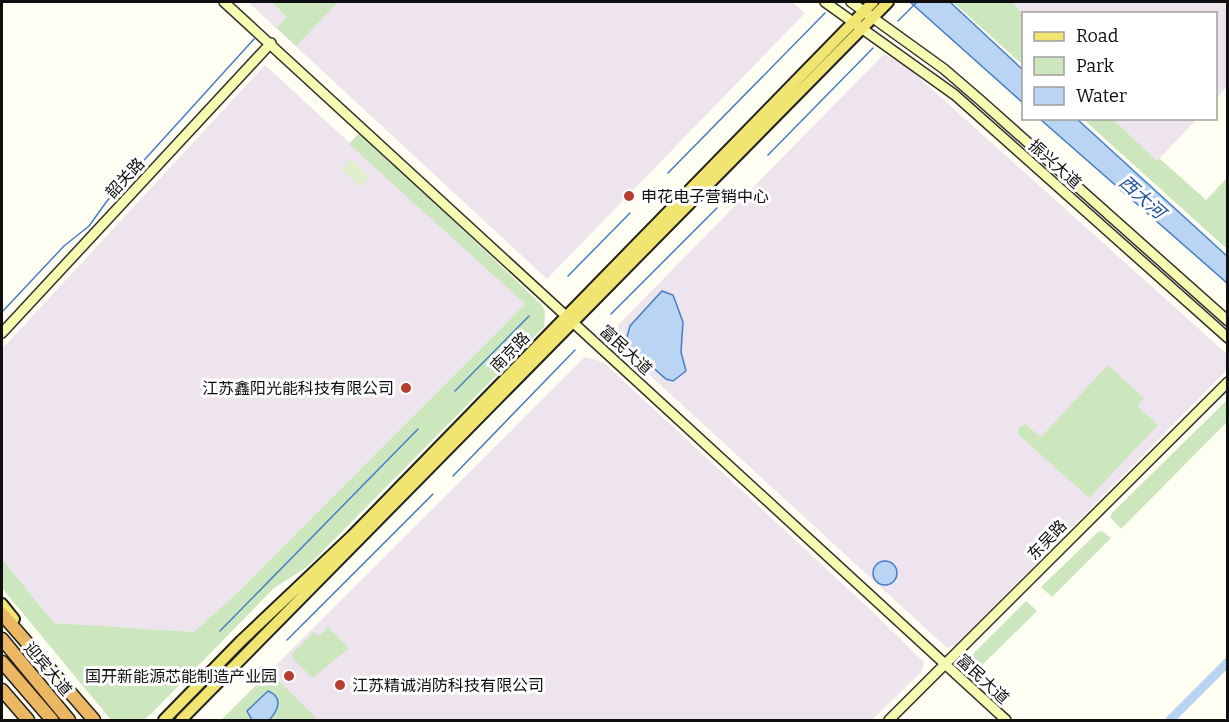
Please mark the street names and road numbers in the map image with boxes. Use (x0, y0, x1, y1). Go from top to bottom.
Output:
street label: 振兴大道 (1025, 136, 1085, 192)
street label: 韶关路 (102, 154, 148, 202)
street label: 富民大道 (596, 321, 656, 379)
street label: 南京路 (486, 328, 534, 376)
street label: 东吴路 (1023, 516, 1071, 564)
street label: 迎宾大道 (20, 638, 76, 700)
street label: 富民大道 (953, 650, 1013, 708)

